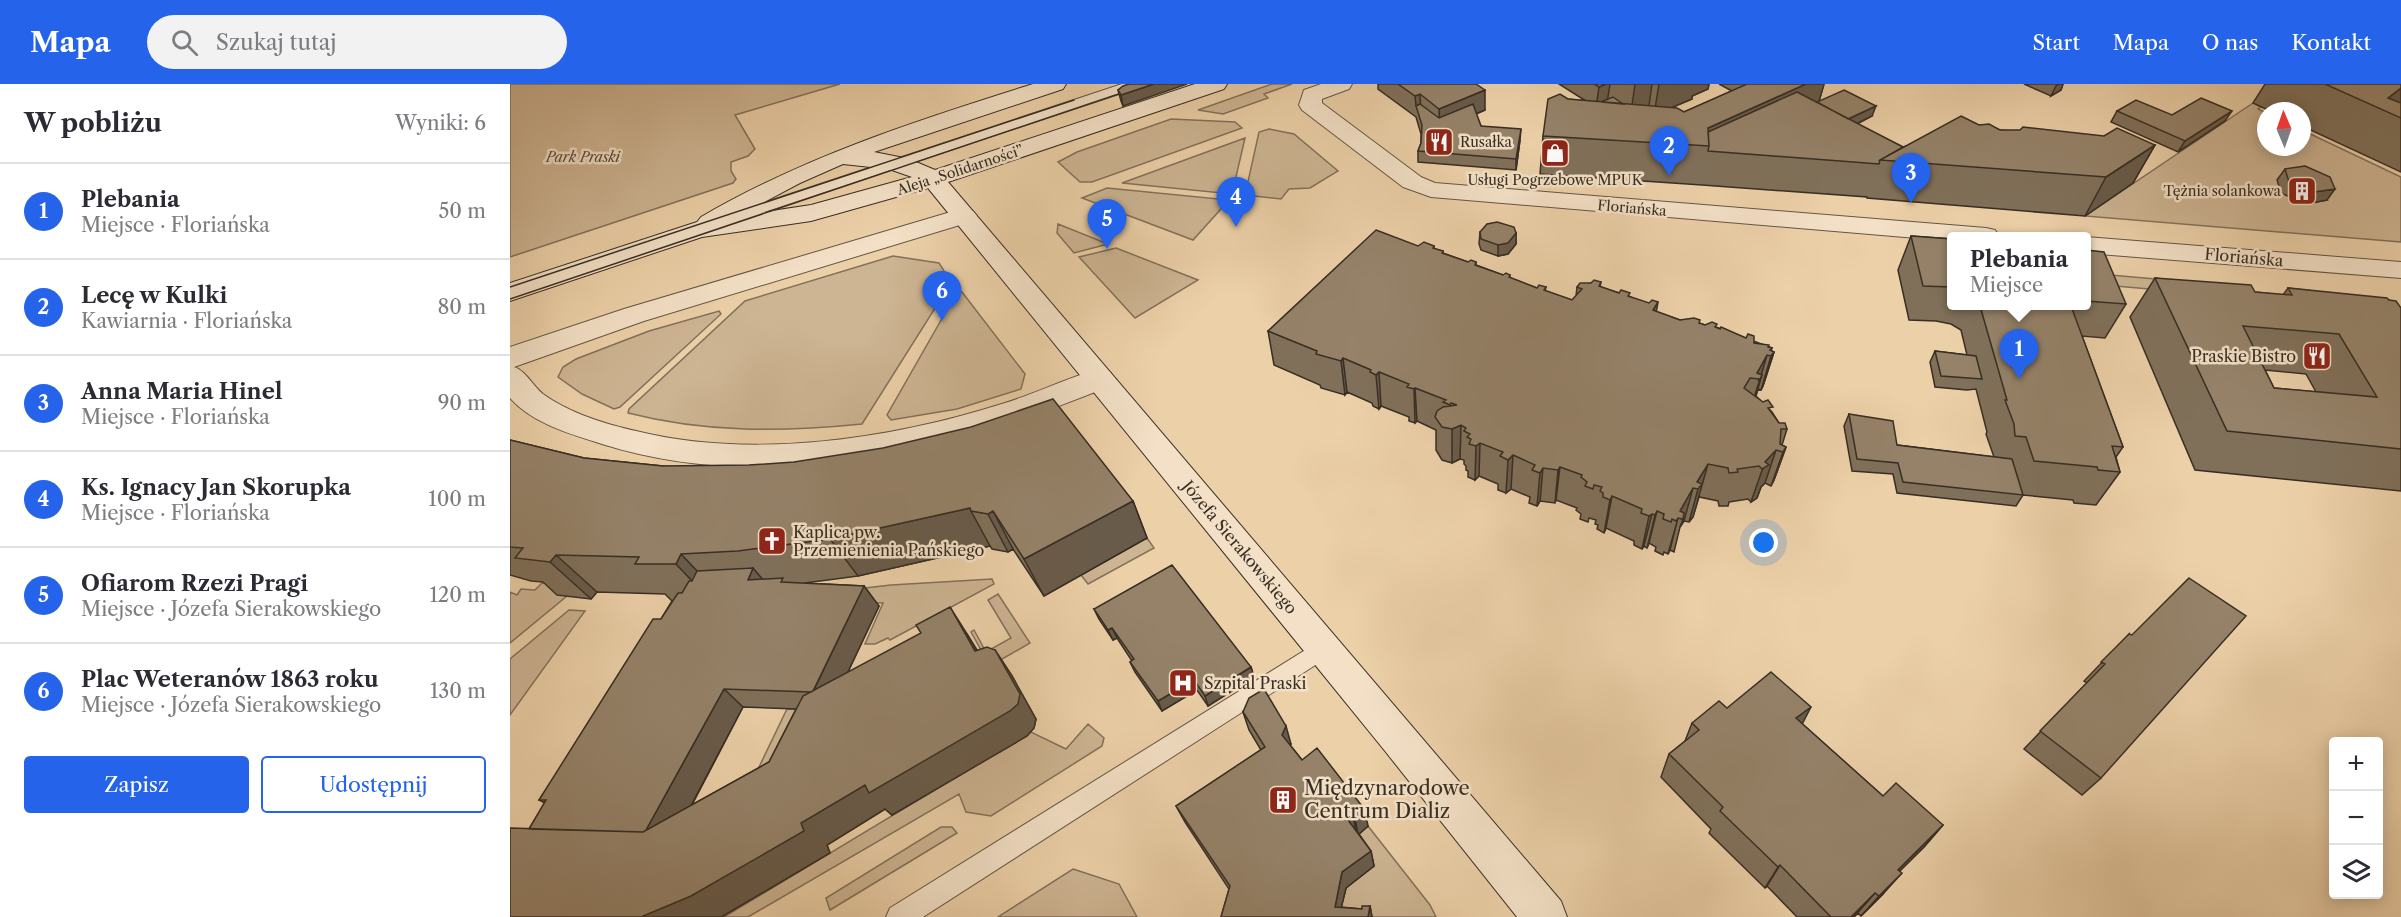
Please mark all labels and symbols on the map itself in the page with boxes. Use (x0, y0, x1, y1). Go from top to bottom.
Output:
north arrow (2257, 102, 2311, 156)
restaurant icon: Rusałka (1423, 126, 1455, 158)
pin: 2 (1650, 126, 1688, 176)
place label: Rusałka (1460, 133, 1512, 151)
shop icon: Usługi Pogrzebowe MPUK (1539, 137, 1571, 169)
street label: Aleja „Solidarności” (893, 141, 1026, 199)
park label: Park Praski (545, 148, 622, 166)
pin: 3 (1892, 154, 1930, 203)
place label: Usługi Pogrzebowe MPUK (1467, 171, 1644, 189)
building icon: Tężnia solankowa (2286, 175, 2318, 207)
pin: 4 (1216, 178, 1256, 227)
place label: Tężnia solankowa (2164, 182, 2282, 200)
street label: Floriańska (1597, 196, 1668, 220)
pin: 5 (1088, 200, 1126, 249)
street label: Floriańska (2204, 244, 2285, 270)
pin: 6 (922, 272, 962, 321)
pin: 1 (2000, 330, 2038, 379)
restaurant icon: Praskie Bistro (2301, 340, 2333, 372)
place label: Praskie Bistro (2191, 346, 2296, 366)
street label: Józefa Sierakowskiego (1176, 474, 1302, 618)
place label: Kaplica pw. Przemienienia Pańskiego (793, 522, 985, 560)
church icon: Kaplica pw. Przemienienia Pańskiego (756, 525, 788, 557)
your location (1749, 528, 1778, 557)
hospital icon: Szpital Praski (1167, 667, 1199, 699)
place label: Szpital Praski (1204, 673, 1306, 693)
place label: Międzynarodowe Centrum Dializ (1304, 776, 1470, 823)
building icon: Międzynarodowe Centrum Dializ (1267, 784, 1299, 816)

